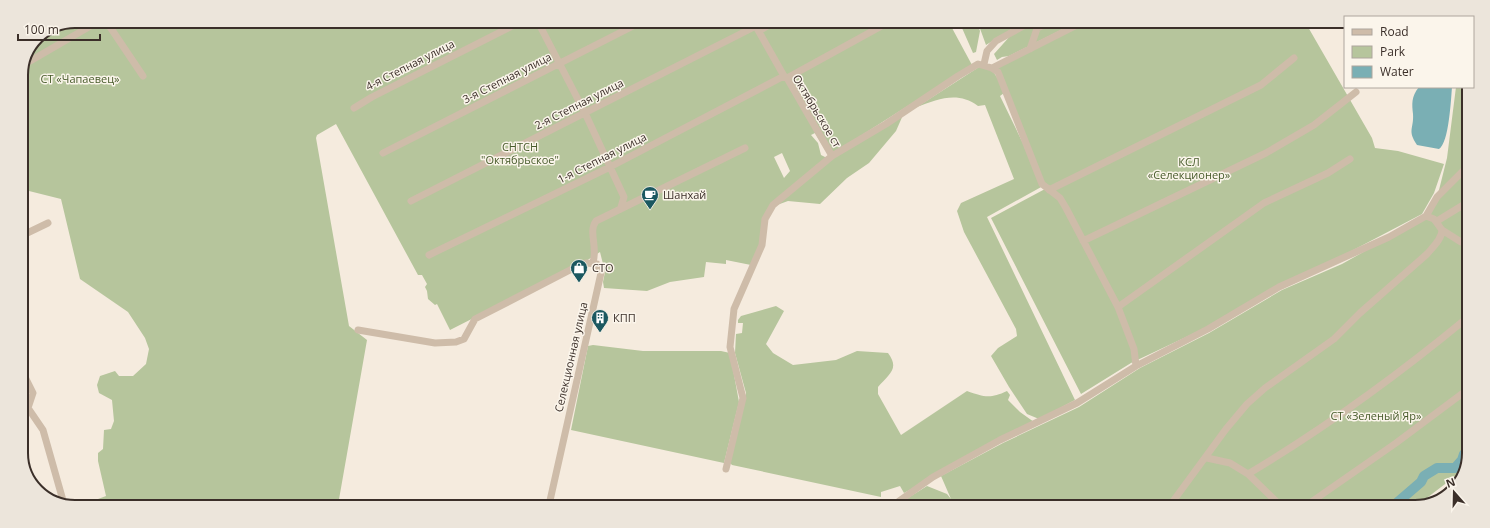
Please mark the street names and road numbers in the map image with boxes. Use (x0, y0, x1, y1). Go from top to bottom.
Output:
street label: 4-я Степная улица (363, 36, 457, 93)
street label: 3-я Степная улица (460, 49, 554, 106)
street label: Октябрьское ст (790, 72, 845, 150)
street label: 2-я Степная улица (532, 75, 626, 132)
street label: 1-я Степная улица (555, 129, 649, 186)
street label: Селекционная улица (551, 300, 590, 413)

